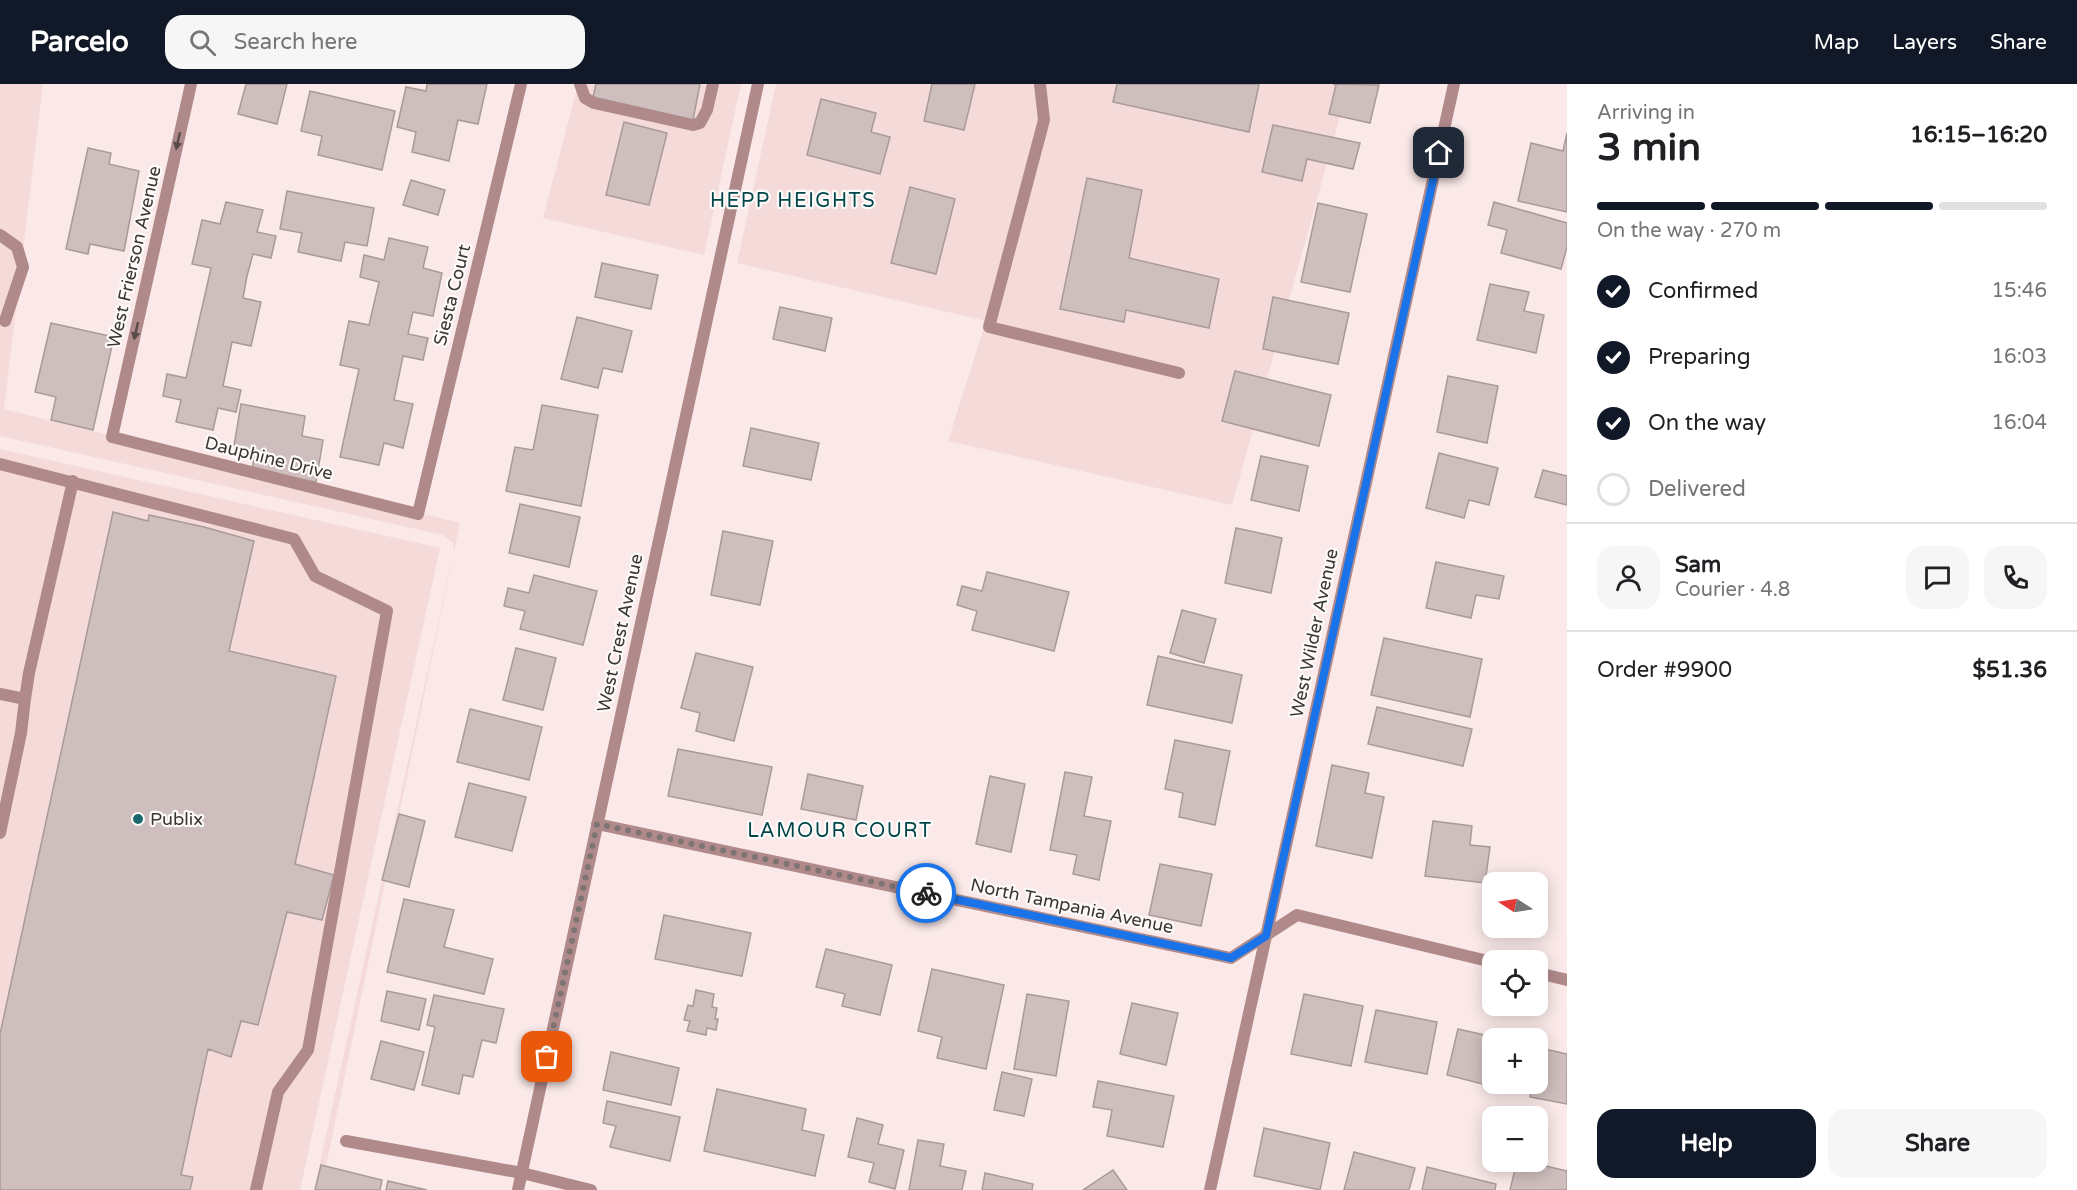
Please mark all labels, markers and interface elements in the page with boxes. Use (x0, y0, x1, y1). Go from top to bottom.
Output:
search box (165, 15, 585, 69)
text: Parcelo (30, 25, 129, 59)
icon: search (186, 26, 219, 59)
text: Search here (234, 29, 358, 55)
text: Map (1814, 30, 1859, 55)
text: Layers (1892, 30, 1957, 55)
text: Share (1990, 30, 2047, 55)
text: Arriving in (1597, 101, 1695, 125)
text: 16:15–16:20 (1910, 122, 2047, 148)
text: 3 min (1597, 124, 1701, 171)
pin (1413, 127, 1464, 178)
one-way arrow (173, 132, 182, 151)
icon: home (1422, 136, 1455, 169)
street label: West Frierson Avenue (102, 164, 166, 350)
district label: HEPP HEIGHTS (710, 189, 876, 213)
text: On the way · 270 m (1597, 219, 1781, 243)
street label: Siesta Court (429, 242, 475, 348)
icon: check (1597, 275, 1630, 308)
text: Confirmed (1648, 278, 1758, 304)
text: 15:46 (1992, 279, 2047, 303)
one-way arrow (130, 322, 140, 341)
icon: check (1597, 341, 1630, 374)
text: Preparing (1648, 344, 1751, 370)
text: 16:03 (1992, 345, 2047, 369)
icon: check (1597, 407, 1630, 440)
text: On the way (1648, 410, 1766, 436)
text: 16:04 (1992, 411, 2047, 435)
street label: Dauphine Drive (203, 431, 335, 485)
text: Delivered (1648, 476, 1746, 502)
street label: West Wilder Avenue (1285, 546, 1343, 720)
button: person (1597, 546, 1660, 609)
button: chat (1906, 546, 1969, 609)
button: phone (1984, 546, 2047, 609)
street label: West Crest Avenue (592, 552, 648, 714)
text: Sam (1675, 552, 1721, 578)
text: Courier · 4.8 (1675, 578, 1790, 602)
text: Order #9900 (1597, 657, 1732, 683)
text: $51.36 (1972, 657, 2047, 683)
place label: Publix (150, 808, 203, 830)
marker: Publix (131, 812, 145, 826)
district label: LAMOUR COURT (747, 819, 933, 843)
courier (896, 863, 956, 923)
north arrow (1482, 872, 1548, 938)
map controls (1482, 872, 1548, 1172)
street label: North Tampania Avenue (969, 874, 1175, 938)
icon: bike (910, 877, 943, 910)
button: locate (1482, 950, 1548, 1016)
button: + (1482, 1028, 1548, 1094)
pin (521, 1031, 572, 1082)
icon: bag (530, 1040, 563, 1073)
button: − (1482, 1106, 1548, 1172)
button: Help (1597, 1109, 1816, 1178)
button: Share (1828, 1109, 2047, 1178)

